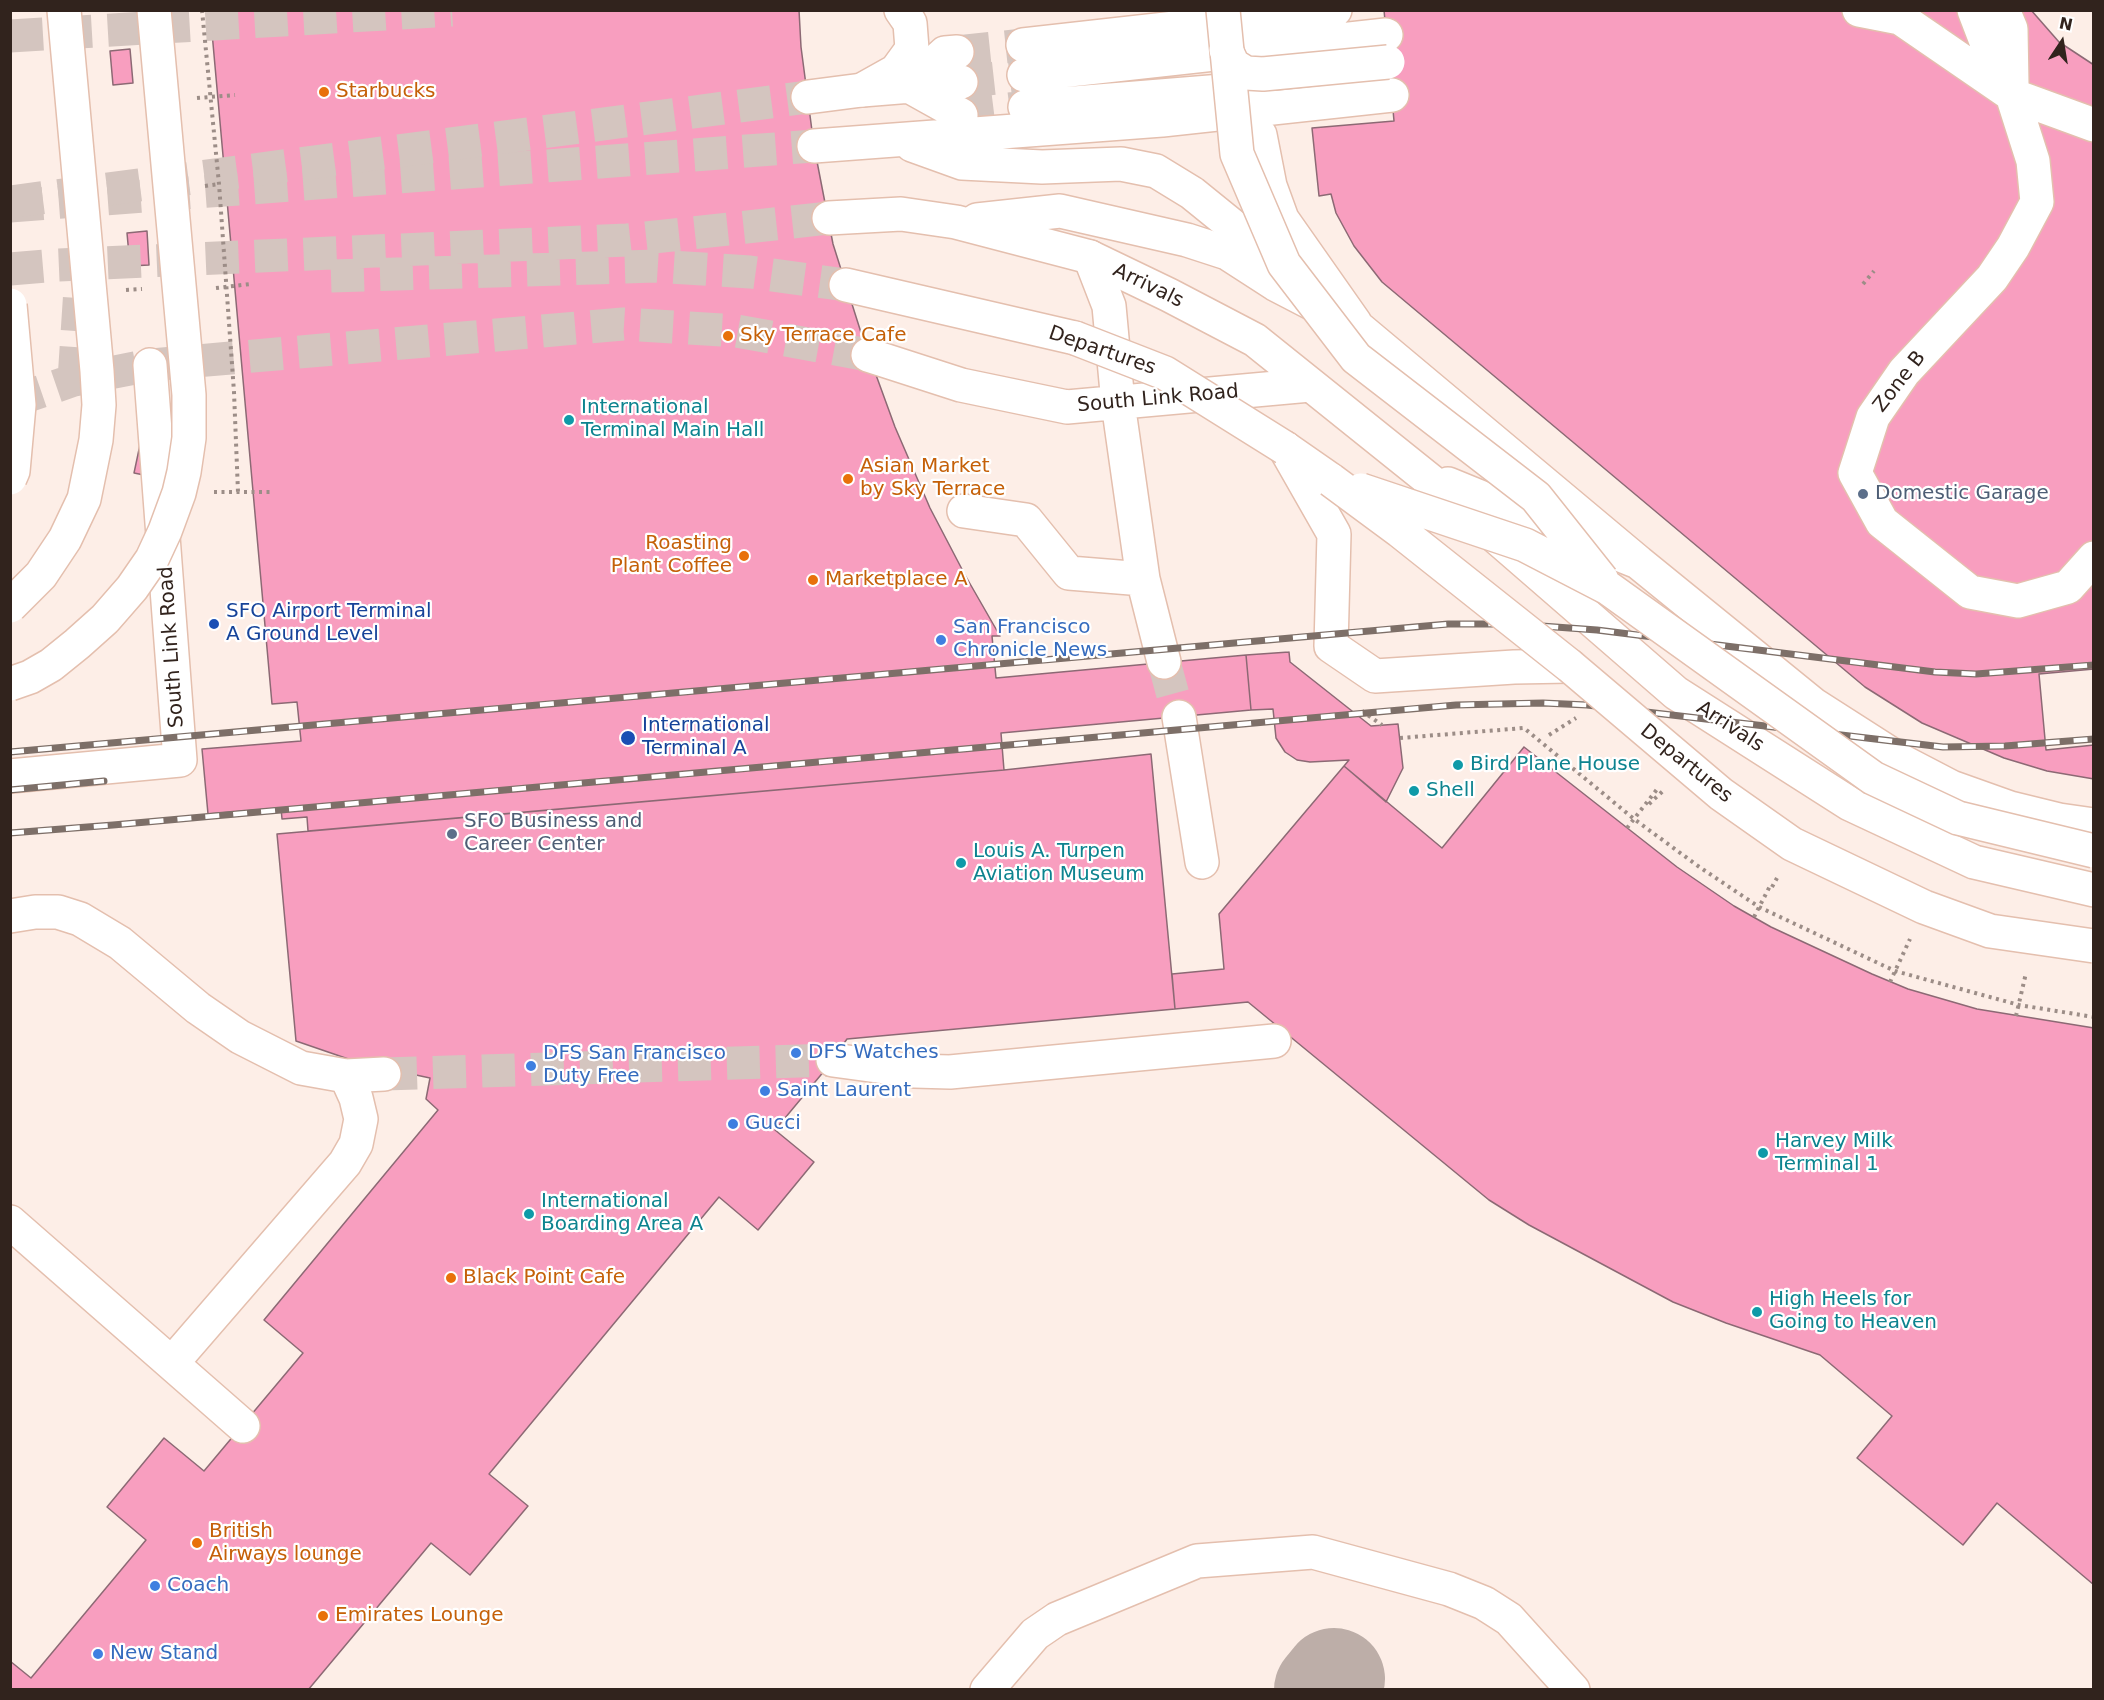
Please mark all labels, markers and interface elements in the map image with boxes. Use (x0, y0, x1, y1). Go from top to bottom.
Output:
north arrow (2032, 12, 2092, 72)
text: N (2057, 13, 2074, 35)
place label: Starbucks (336, 80, 435, 104)
marker: Starbucks (317, 85, 331, 99)
street label: Arrivals (1109, 259, 1187, 313)
street label: Departures (1045, 321, 1159, 381)
place label: Sky Terrace Cafe (740, 324, 906, 348)
marker: Sky Terrace Cafe (721, 329, 735, 343)
street label: Zone B (1869, 347, 1931, 417)
street label: South Link Road (1076, 380, 1240, 418)
place label: International Terminal Main Hall (581, 396, 764, 443)
marker: International Terminal Main Hall (562, 413, 576, 427)
place label: Asian Market by Sky Terrace (860, 455, 1005, 502)
marker: Asian Market by Sky Terrace (841, 472, 855, 486)
place label: Domestic Garage (1875, 482, 2049, 506)
marker: Domestic Garage (1856, 487, 1870, 501)
place label: Roasting Plant Coffee (611, 532, 732, 579)
marker: Roasting Plant Coffee (737, 549, 751, 563)
street label: South Link Road (154, 565, 190, 729)
place label: Marketplace A (825, 568, 968, 592)
marker: Marketplace A (806, 573, 820, 587)
place label: SFO Airport Terminal A Ground Level (226, 600, 432, 647)
place label: San Francisco Chronicle News (953, 616, 1107, 663)
marker: SFO Airport Terminal A Ground Level (207, 617, 221, 631)
marker: San Francisco Chronicle News (934, 633, 948, 647)
street label: Arrivals (1692, 696, 1768, 758)
place label: International Terminal A (642, 714, 770, 761)
street label: Departures (1635, 719, 1737, 809)
marker: International Terminal A (619, 729, 637, 747)
place label: Bird Plane House (1470, 753, 1640, 777)
marker: Bird Plane House (1451, 758, 1465, 772)
place label: Shell (1426, 779, 1475, 803)
marker: Shell (1407, 784, 1421, 798)
place label: SFO Business and Career Center (464, 810, 642, 857)
marker: SFO Business and Career Center (445, 827, 459, 841)
place label: Louis A. Turpen Aviation Museum (973, 840, 1145, 887)
marker: Louis A. Turpen Aviation Museum (954, 856, 968, 870)
place label: DFS Watches (808, 1041, 939, 1065)
place label: DFS San Francisco Duty Free (543, 1042, 726, 1089)
marker: DFS Watches (789, 1046, 803, 1060)
marker: DFS San Francisco Duty Free (524, 1059, 538, 1073)
place label: Saint Laurent (777, 1079, 911, 1103)
marker: Saint Laurent (758, 1084, 772, 1098)
place label: Gucci (745, 1112, 801, 1136)
marker: Gucci (726, 1117, 740, 1131)
place label: Harvey Milk Terminal 1 (1775, 1130, 1893, 1177)
marker: Harvey Milk Terminal 1 (1756, 1146, 1770, 1160)
place label: International Boarding Area A (541, 1190, 703, 1237)
marker: International Boarding Area A (522, 1207, 536, 1221)
place label: Black Point Cafe (463, 1266, 625, 1290)
marker: Black Point Cafe (444, 1271, 458, 1285)
place label: High Heels for Going to Heaven (1769, 1288, 1937, 1335)
marker: High Heels for Going to Heaven (1750, 1305, 1764, 1319)
place label: British Airways lounge (209, 1520, 362, 1567)
marker: British Airways lounge (190, 1536, 204, 1550)
place label: Coach (167, 1574, 229, 1598)
marker: Coach (148, 1579, 162, 1593)
place label: Emirates Lounge (335, 1604, 503, 1628)
marker: Emirates Lounge (316, 1609, 330, 1623)
place label: New Stand (110, 1642, 218, 1666)
marker: New Stand (91, 1647, 105, 1661)

